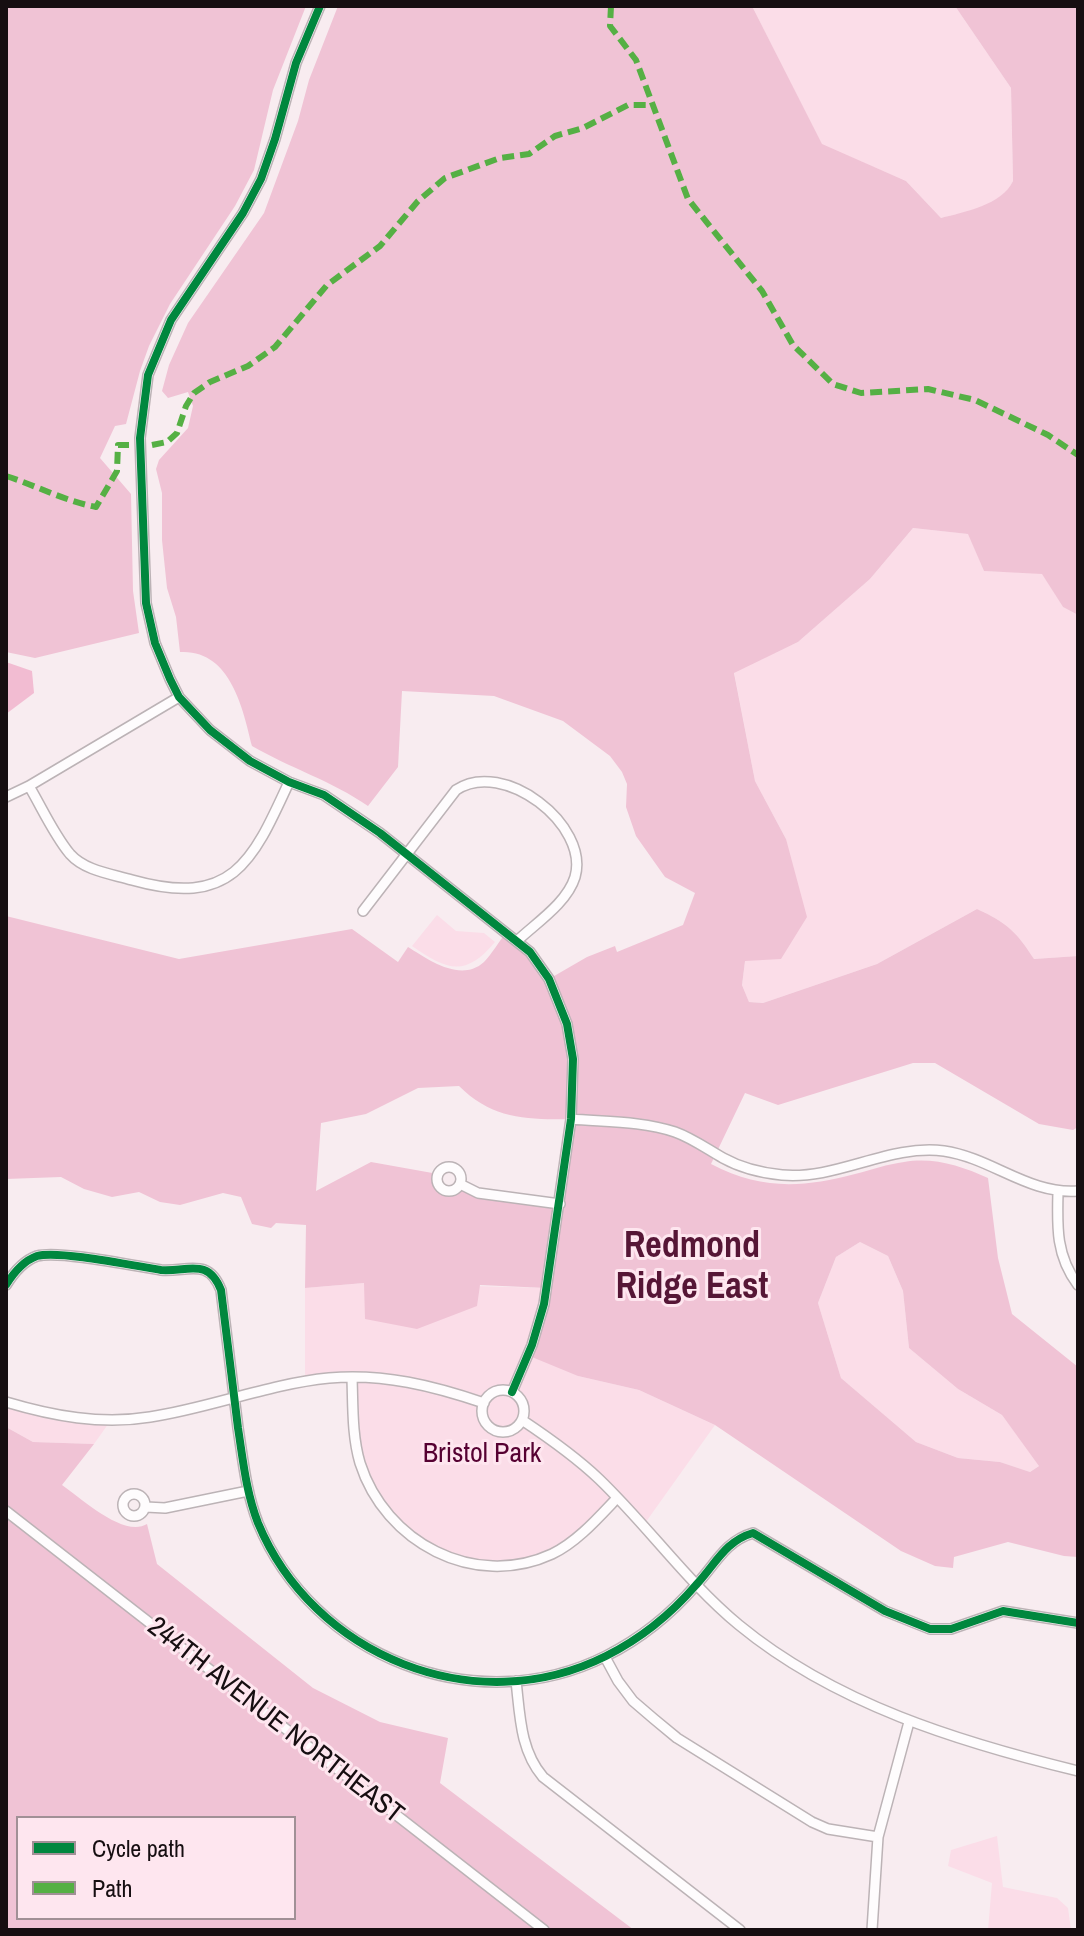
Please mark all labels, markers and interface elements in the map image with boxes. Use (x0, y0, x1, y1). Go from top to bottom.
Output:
district label: Redmond Ridge East (616, 1225, 768, 1310)
park label: Bristol Park (423, 1437, 541, 1471)
street label: 244TH AVENUE NORTHEAST (140, 1611, 410, 1831)
legend (16, 1816, 296, 1920)
text: Cycle path (92, 1832, 185, 1864)
text: Path (92, 1872, 133, 1904)

